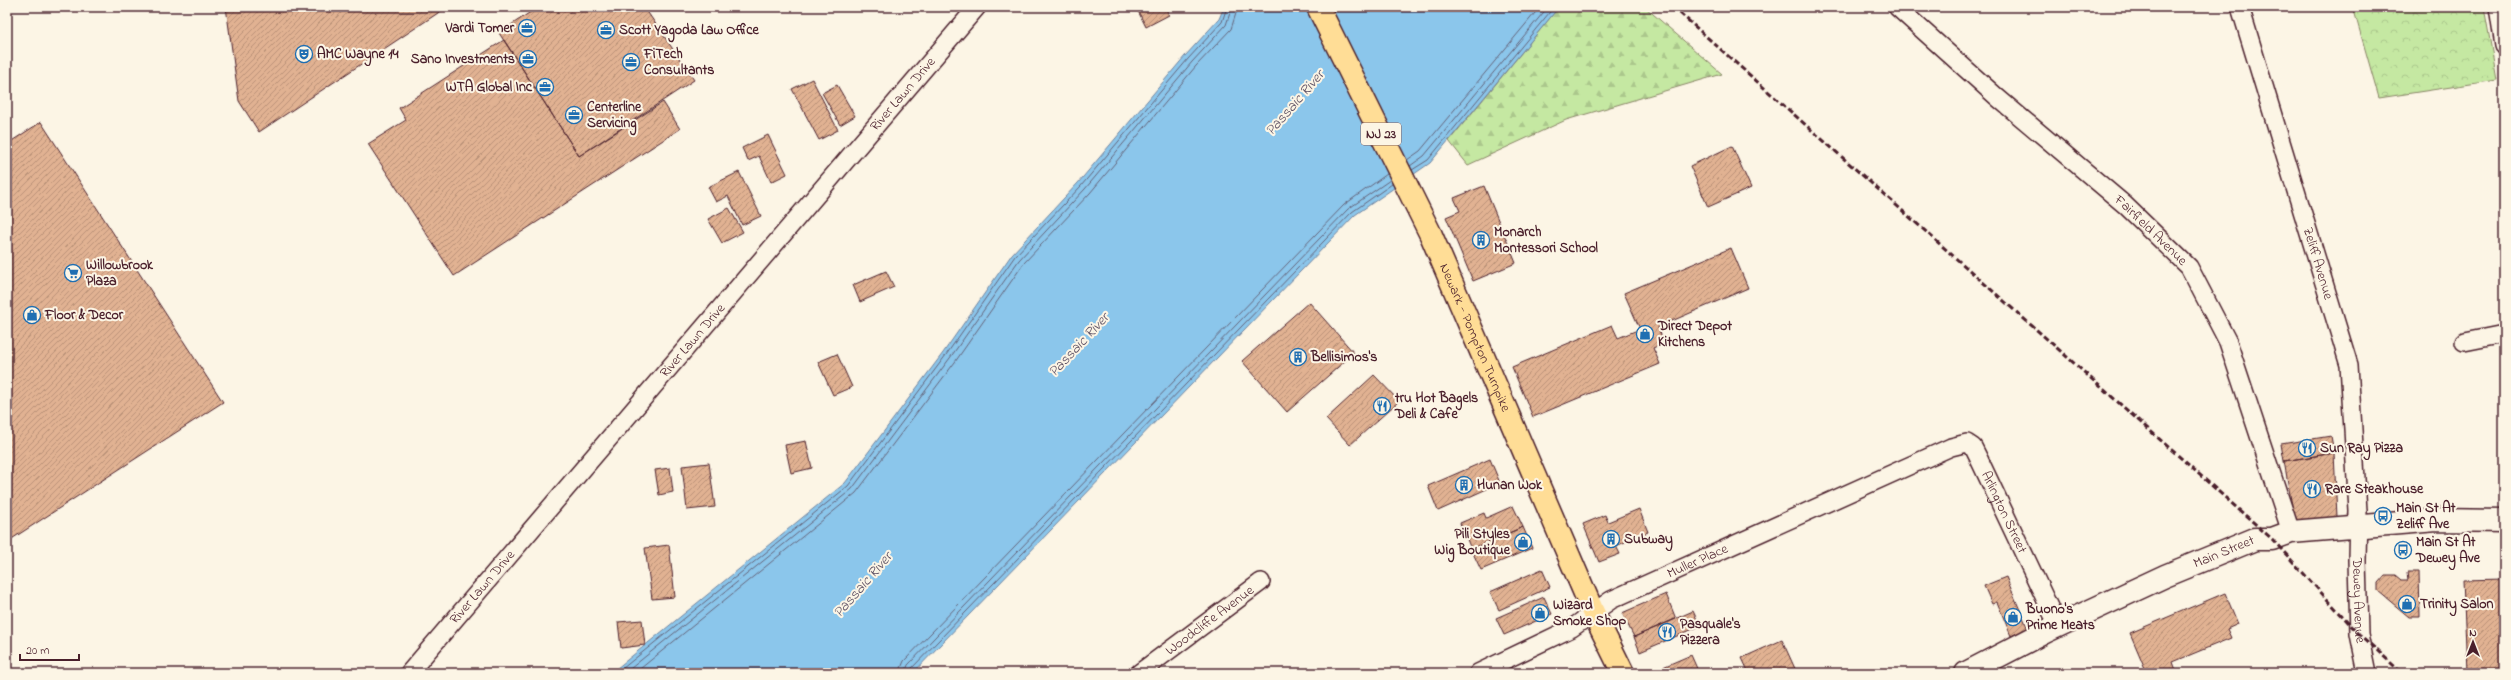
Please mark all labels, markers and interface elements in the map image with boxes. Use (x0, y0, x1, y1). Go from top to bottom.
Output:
place label: Vardi Tomer (444, 18, 515, 39)
office icon: Vardi Tomer (517, 18, 537, 38)
office icon: Scott Yagoda Law Office (596, 20, 616, 40)
place label: Scott Yagoda Law Office (619, 20, 759, 43)
theatre icon: AMC Wayne 14 (294, 44, 314, 64)
place label: AMC Wayne 14 (317, 44, 399, 67)
place label: FiTech Consultants (643, 44, 714, 81)
place label: Sano Investments (411, 49, 515, 70)
office icon: Sano Investments (518, 49, 538, 69)
office icon: FiTech Consultants (621, 52, 641, 72)
street label: River Lawn Drive (865, 52, 941, 136)
water label: Passaic River (1260, 63, 1331, 141)
place label: WTA Global Inc (446, 77, 533, 98)
office icon: WTA Global Inc (535, 77, 555, 97)
place label: Centerline Servicing (587, 97, 642, 136)
office icon: Centerline Servicing (564, 105, 584, 125)
road number: NJ 23 (1361, 123, 1401, 145)
street label: Fairfield Avenue (2109, 189, 2193, 271)
place label: Monarch Montessori School (1494, 222, 1599, 259)
street label: Zeliff Avenue (2297, 225, 2339, 303)
building icon: Monarch Montessori School (1471, 230, 1491, 250)
place label: Willowbrook Plaza (86, 255, 154, 292)
street label: Newark - Pompton Turnpike (1434, 260, 1516, 416)
supermarket icon: Willowbrook Plaza (63, 263, 83, 283)
street label: River Lawn Drive (655, 298, 731, 382)
shop icon: Floor & Decor (22, 305, 42, 325)
place label: Floor & Decor (44, 305, 124, 326)
water label: Passaic River (1043, 306, 1116, 382)
place label: Direct Depot Kitchens (1657, 316, 1732, 353)
shop icon: Direct Depot Kitchens (1635, 324, 1655, 344)
building icon: Bellisimos's (1288, 347, 1308, 367)
place label: Bellisimos's (1310, 347, 1377, 368)
place label: tru Hot Bagels Deli & Cafe (1394, 388, 1478, 425)
restaurant icon: tru Hot Bagels Deli & Cafe (1372, 396, 1392, 416)
restaurant icon: Sun Ray Pizza (2297, 438, 2317, 458)
place label: Sun Ray Pizza (2320, 438, 2403, 461)
street label: Arlington Street (1976, 468, 2033, 557)
building icon: Hunan Wok (1454, 475, 1474, 495)
place label: Hunan Wok (1477, 475, 1543, 496)
restaurant icon: Rare Steakhouse (2302, 479, 2322, 499)
place label: Rare Steakhouse (2324, 479, 2424, 500)
place label: Main St At Zeliff Ave (2396, 498, 2456, 535)
bus stop icon: Main St At Zeliff Ave (2373, 506, 2393, 526)
place label: Pili Styles Wig Boutique (1434, 524, 1511, 563)
building icon: Subway (1601, 529, 1621, 549)
place label: Subway (1624, 529, 1673, 552)
street label: Main Street (2190, 530, 2258, 574)
shop icon: Pili Styles Wig Boutique (1513, 532, 1533, 552)
place label: Main St At Dewey Ave (2415, 532, 2481, 571)
street label: Muller Place (1663, 538, 1732, 584)
bus stop icon: Main St At Dewey Ave (2393, 540, 2413, 560)
street label: River Lawn Drive (445, 545, 521, 629)
water label: Passaic River (828, 545, 899, 623)
street label: Dewey Avenue (2346, 557, 2371, 646)
street label: Woodcliffe Avenue (1161, 580, 1259, 661)
shop icon: Trinity Salon (2397, 594, 2417, 614)
place label: Trinity Salon (2420, 594, 2493, 617)
place label: Wizard Smoke Shop (1553, 595, 1627, 632)
place label: Buono's Prime Meats (2025, 599, 2095, 636)
shop icon: Wizard Smoke Shop (1530, 603, 1550, 623)
shop icon: Buono's Prime Meats (2003, 607, 2023, 627)
place label: Pasquale's Pizzera (1680, 614, 1741, 651)
restaurant icon: Pasquale's Pizzera (1657, 622, 1677, 642)
north arrow (2453, 622, 2493, 662)
text: N (2469, 625, 2477, 641)
scale bar (20, 636, 79, 662)
text: 20 m (26, 642, 49, 660)

